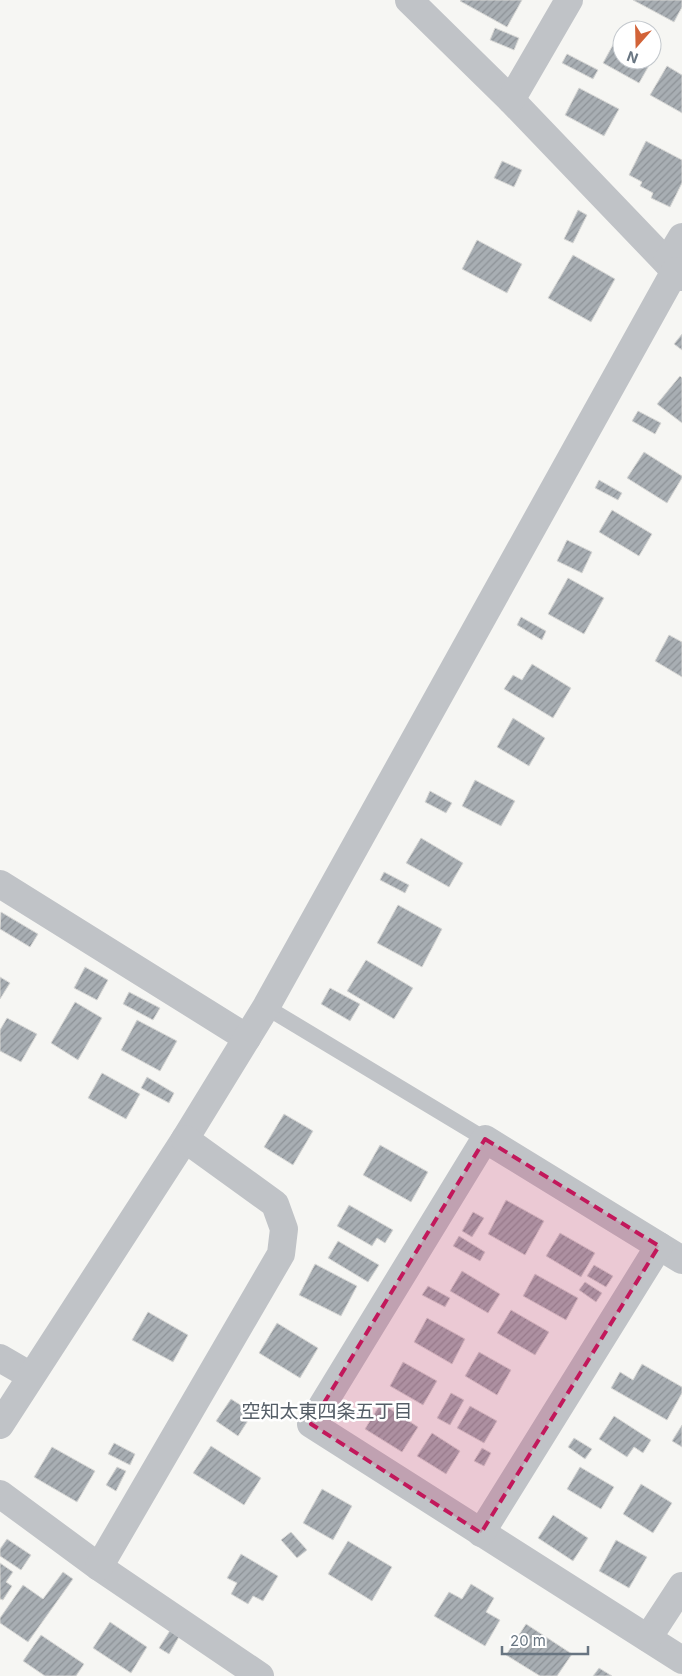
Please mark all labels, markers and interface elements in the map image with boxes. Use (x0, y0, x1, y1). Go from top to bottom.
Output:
north arrow (612, 20, 662, 70)
text: N (624, 48, 640, 67)
district label: 空知太東四条五丁目 (241, 1400, 413, 1423)
scale bar (502, 1624, 588, 1656)
text: 20 m (510, 1631, 546, 1650)

